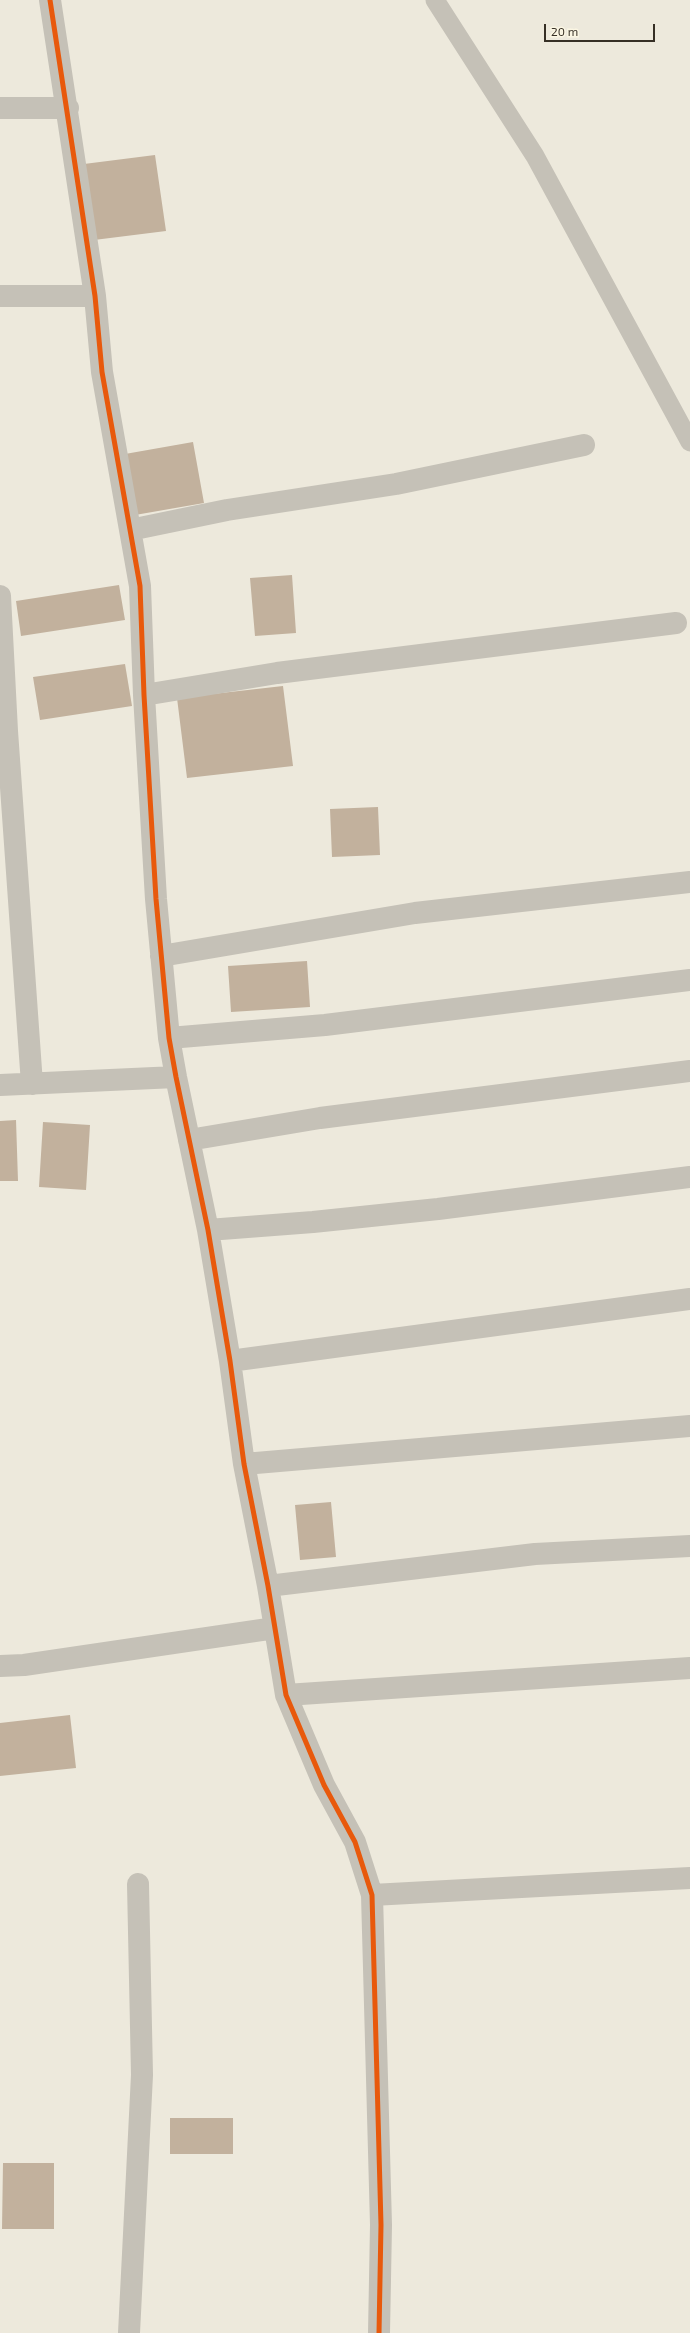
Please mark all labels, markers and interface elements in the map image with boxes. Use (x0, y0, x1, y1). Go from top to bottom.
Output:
scale bar (546, 16, 657, 42)
text: 20 m (551, 24, 578, 38)

